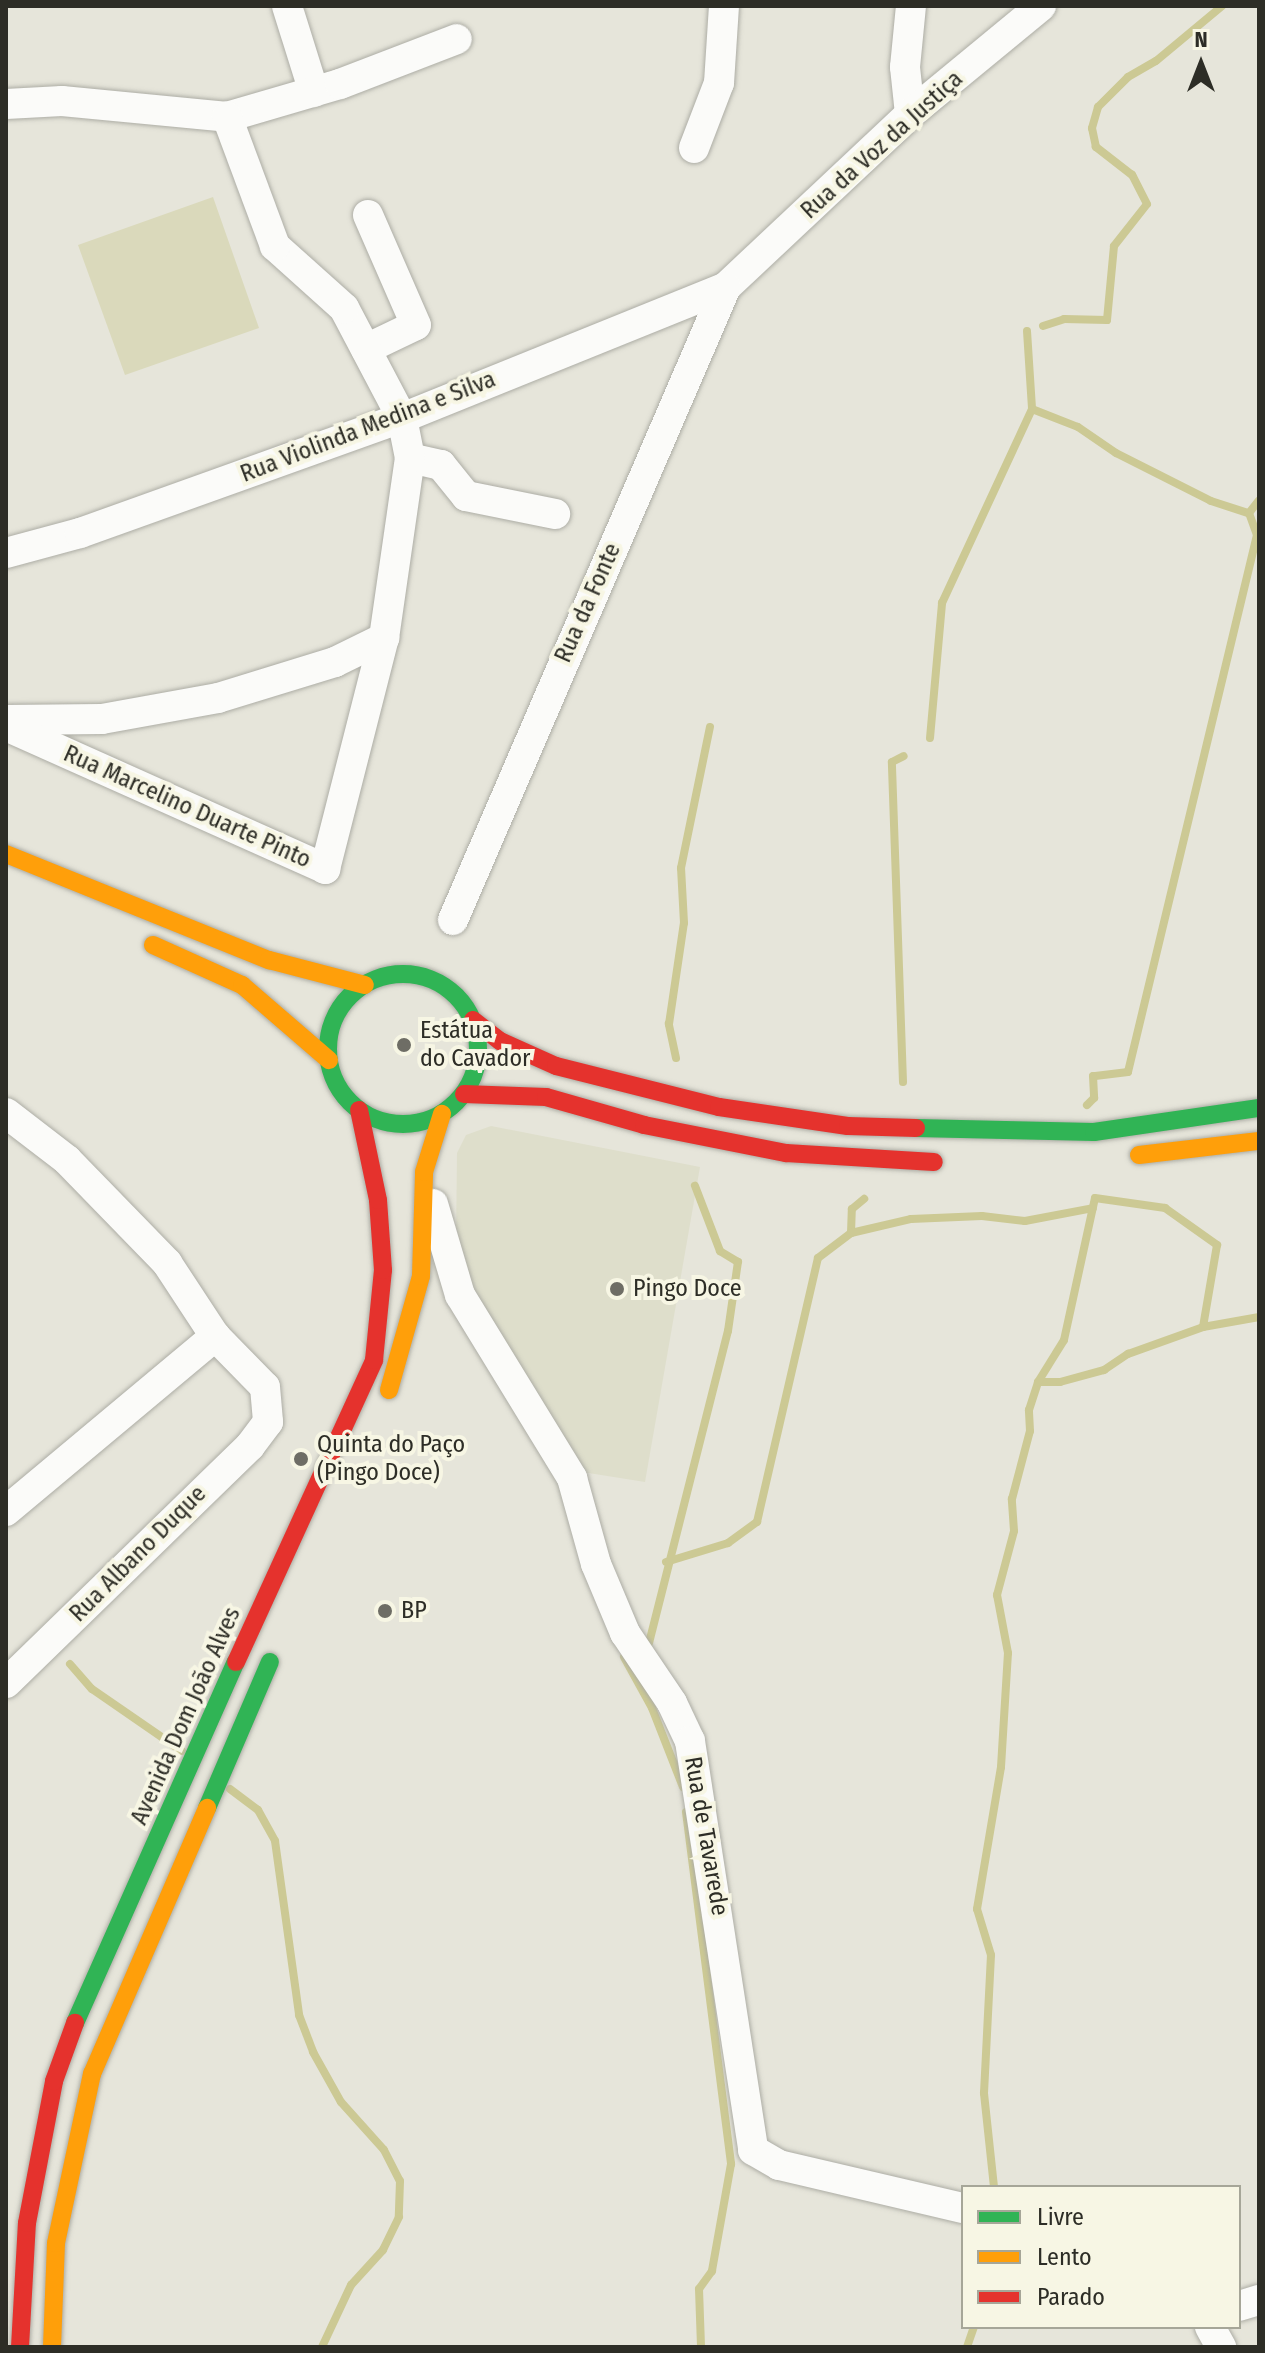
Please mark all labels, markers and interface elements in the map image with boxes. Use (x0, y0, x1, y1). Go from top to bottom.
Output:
north arrow (1161, 24, 1241, 104)
text: N (1194, 26, 1208, 53)
street label: Rua da Voz da Justiça (795, 65, 969, 225)
street label: Rua Violinda Medina e Silva (236, 365, 500, 489)
street label: Rua da Fonte (549, 539, 627, 667)
street label: Rua Marcelino Duarte Pinto (59, 739, 315, 875)
place label: Estátua do Cavador (420, 1017, 530, 1073)
marker: Estátua do Cavador (395, 1036, 413, 1054)
place label: Pingo Doce (633, 1275, 742, 1303)
marker: Pingo Doce (608, 1280, 626, 1298)
place label: Quinta do Paço (Pingo Doce) (317, 1431, 465, 1487)
marker: Quinta do Paço (Pingo Doce) (292, 1450, 310, 1468)
street label: Rua Albano Duque (64, 1480, 212, 1628)
place label: BP (401, 1597, 427, 1625)
marker: BP (376, 1602, 394, 1620)
street label: Avenida Dom João Alves (125, 1603, 247, 1829)
street label: Rua de Tavarede (678, 1754, 734, 1918)
legend (961, 2185, 1241, 2329)
text: Livre (1037, 2203, 1084, 2231)
text: Lento (1037, 2243, 1092, 2271)
text: Parado (1037, 2283, 1105, 2311)

